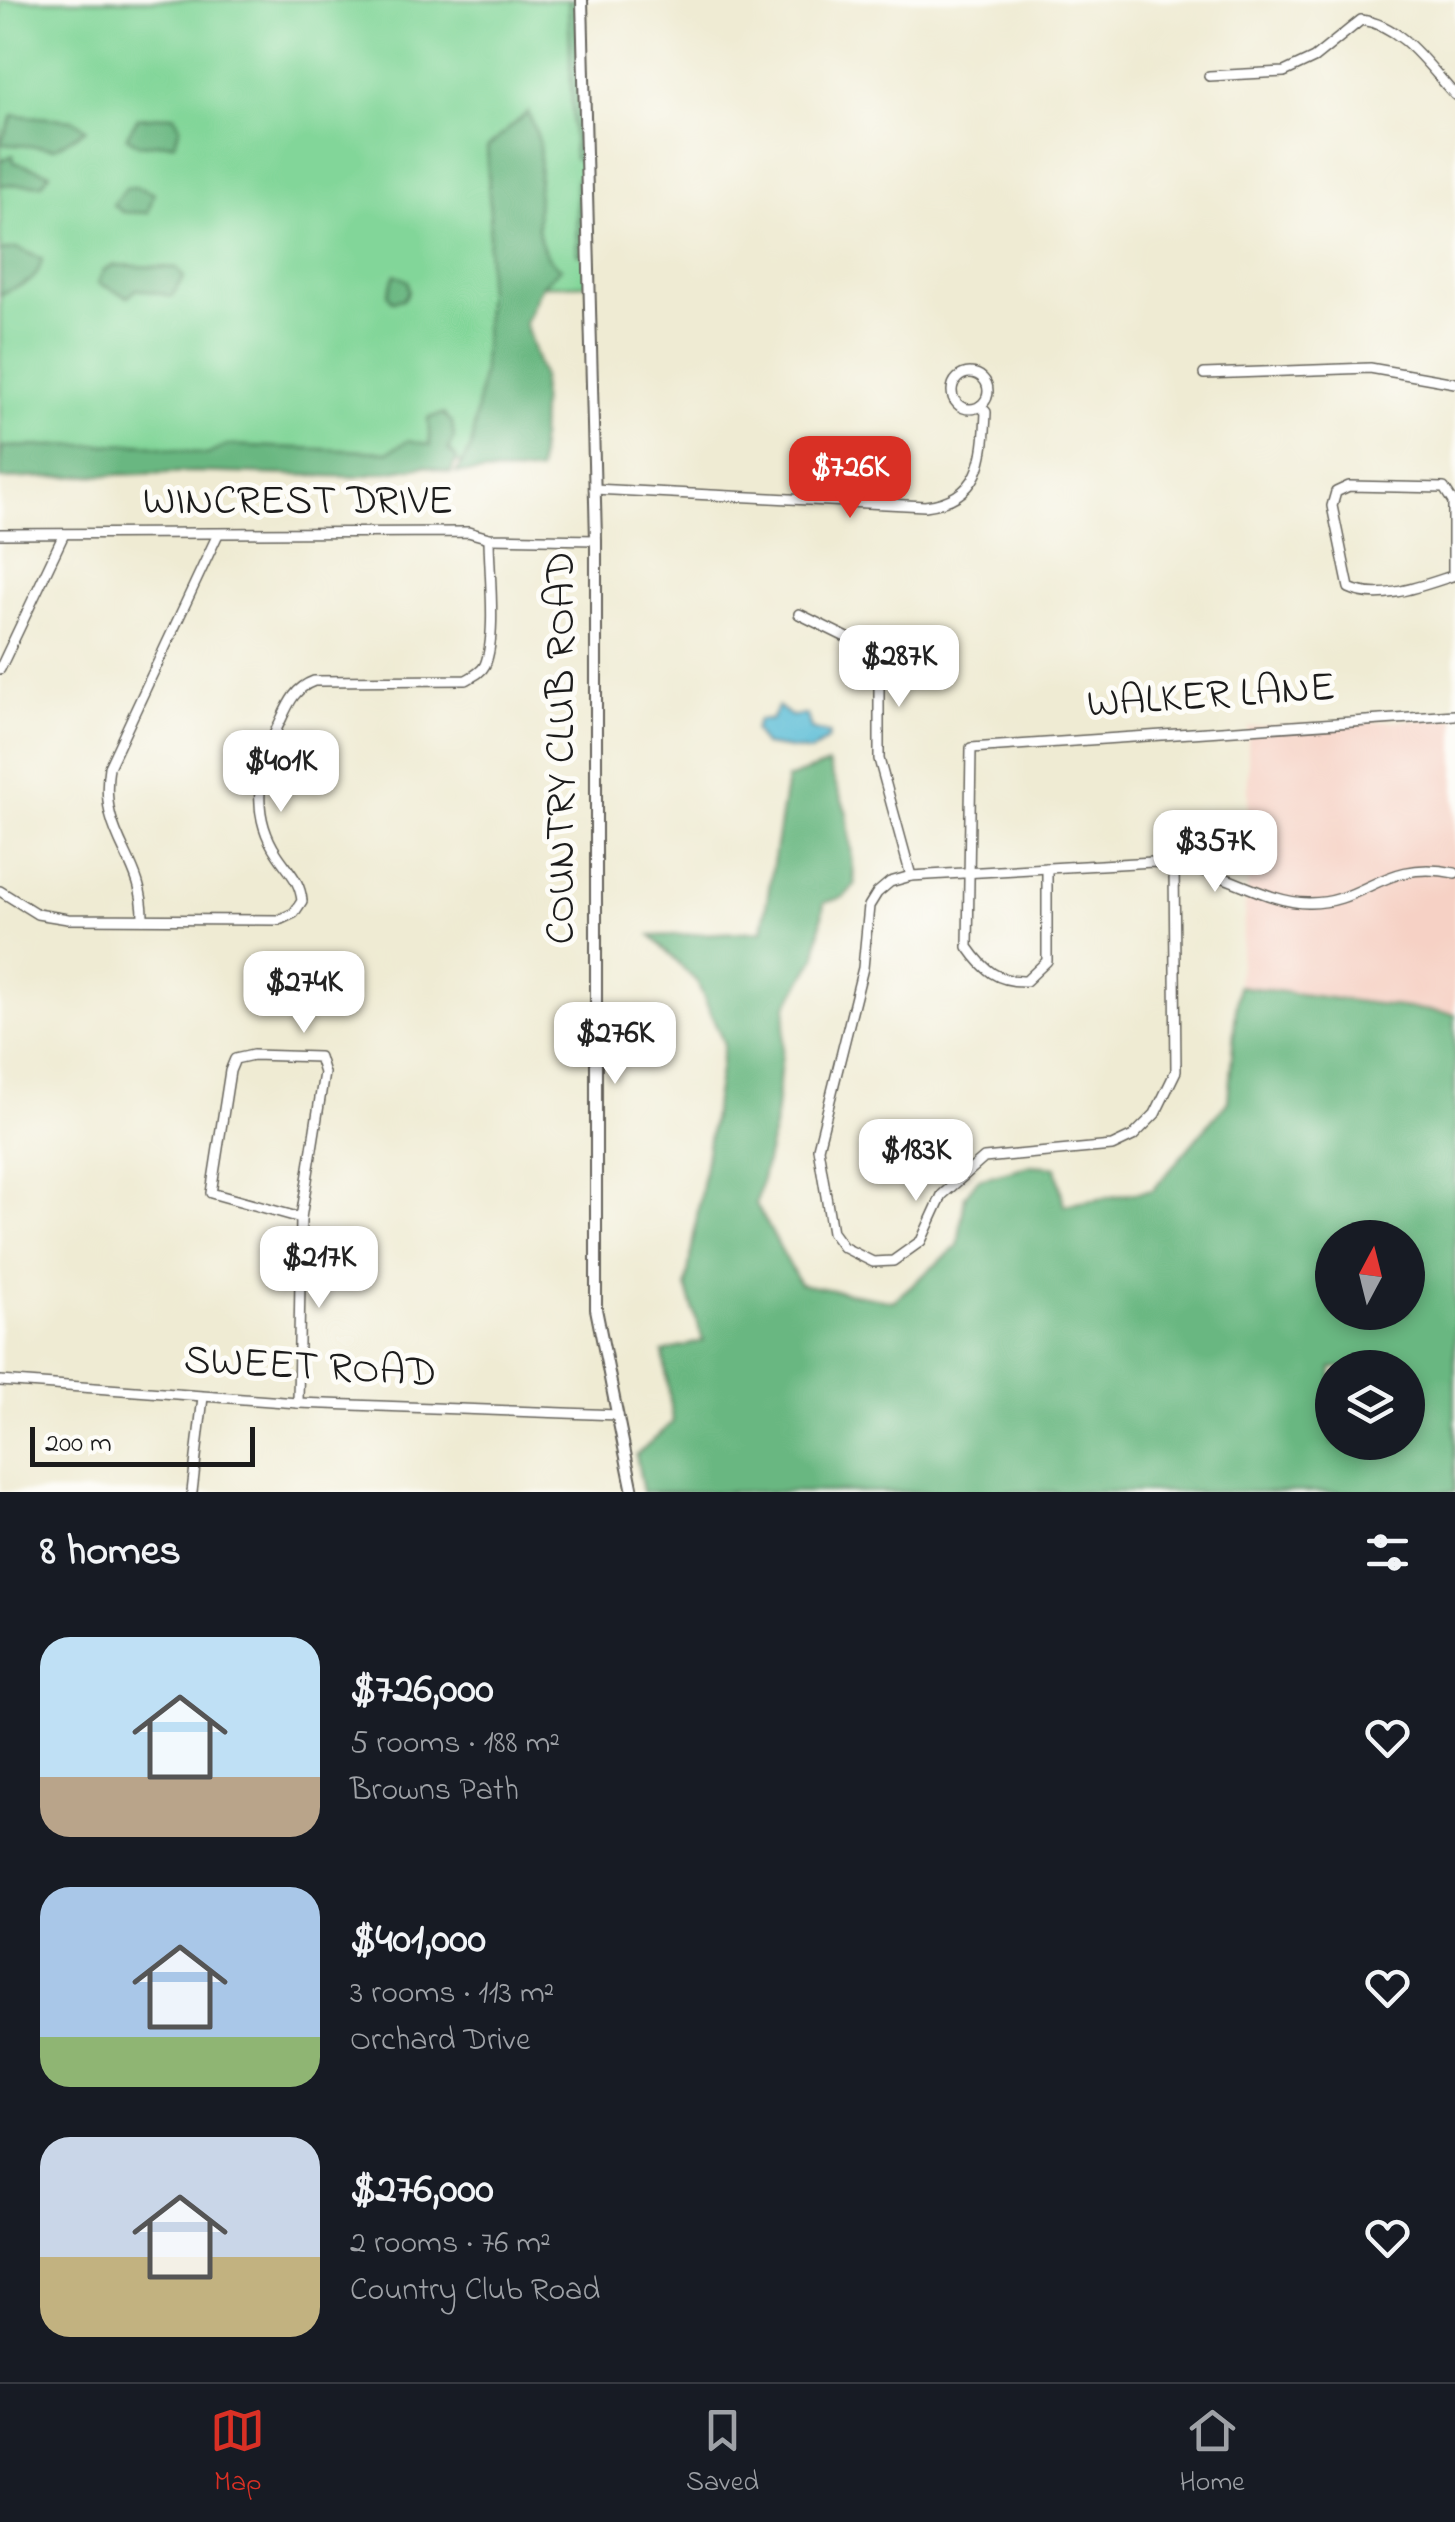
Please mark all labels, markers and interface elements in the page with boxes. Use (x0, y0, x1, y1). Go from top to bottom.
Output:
pin: $726K (780, 436, 920, 521)
text: $726K (811, 445, 889, 492)
street label: WINCREST DRIVE (143, 472, 453, 533)
street label: COUNTRY CLUB ROAD (532, 551, 593, 945)
pin: $287K (829, 625, 969, 710)
text: $287K (861, 634, 937, 681)
street label: WALKER LANE (1085, 658, 1337, 736)
pin: $401K (211, 730, 351, 815)
text: $401K (245, 739, 317, 786)
pin: $357K (1145, 810, 1285, 895)
text: $357K (1175, 819, 1255, 866)
pin: $274K (234, 951, 374, 1036)
text: $274K (265, 960, 343, 1007)
pin: $276K (545, 1002, 685, 1087)
text: $276K (576, 1011, 654, 1058)
pin: $183K (846, 1119, 986, 1204)
text: $183K (881, 1128, 951, 1175)
north arrow (1315, 1220, 1425, 1330)
map controls (1315, 1220, 1425, 1460)
pin: $217K (249, 1226, 389, 1311)
text: $217K (282, 1235, 356, 1282)
street label: SWEET ROAD (182, 1331, 438, 1405)
button: layers (1315, 1350, 1425, 1460)
scale bar (30, 1422, 255, 1466)
text: 200 m (45, 1424, 112, 1465)
text: 8 homes (40, 1522, 181, 1583)
icon: filters (1360, 1525, 1415, 1580)
text: $726,000 (350, 1660, 494, 1721)
icon: home (120, 1677, 240, 1797)
icon: heart (1360, 1710, 1415, 1765)
text: 5 rooms · 188 m² (350, 1721, 560, 1768)
text: Browns Path (350, 1768, 519, 1815)
text: $401,000 (350, 1910, 486, 1971)
icon: home (120, 1927, 240, 2047)
icon: heart (1360, 1960, 1415, 2015)
text: 3 rooms · 113 m² (350, 1971, 554, 2018)
text: Orchard Drive (350, 2018, 530, 2065)
text: $276,000 (350, 2160, 494, 2221)
icon: home (120, 2177, 240, 2297)
icon: heart (1360, 2210, 1415, 2265)
text: 2 rooms · 76 m² (350, 2221, 551, 2268)
text: Country Club Road (350, 2268, 600, 2315)
tab: Map (210, 2403, 265, 2504)
tab: Saved (686, 2403, 759, 2504)
tab: Home (1180, 2403, 1245, 2504)

